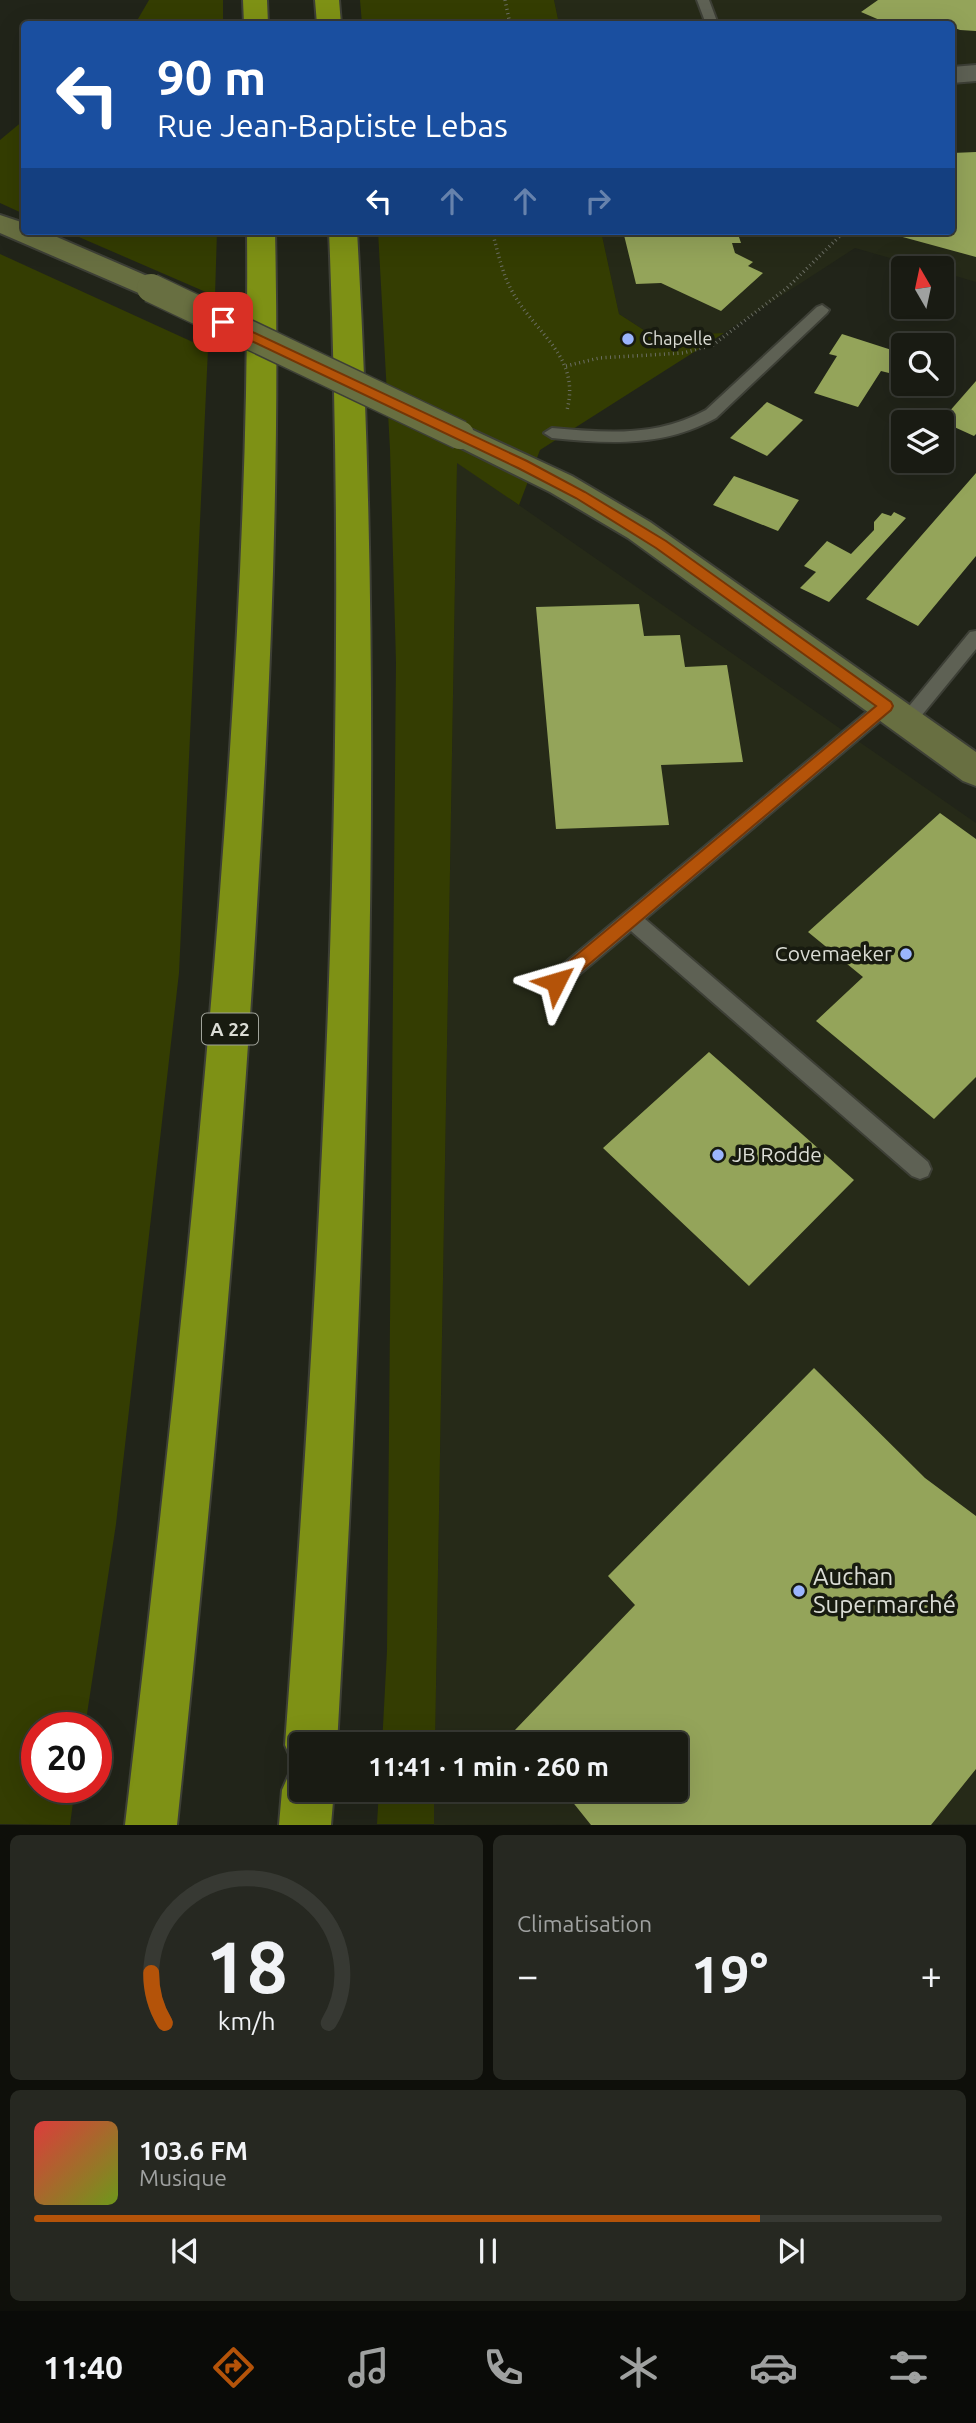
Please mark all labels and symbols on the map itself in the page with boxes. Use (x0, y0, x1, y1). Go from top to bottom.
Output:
north arrow (891, 256, 954, 318)
pin (193, 292, 253, 352)
place label: Chapelle (642, 328, 712, 348)
marker: Chapelle (620, 331, 636, 347)
place label: Covemaeker (775, 941, 892, 965)
position arrow (519, 945, 593, 1019)
marker: Covemaeker (898, 946, 914, 962)
road number: A 22 (202, 1014, 258, 1044)
place label: JB Rodde (732, 1142, 822, 1166)
marker: JB Rodde (710, 1147, 726, 1163)
place label: Auchan Supermarché (813, 1563, 956, 1618)
marker: Auchan Supermarché (791, 1583, 807, 1599)
speed limit sign: 20 (21, 1712, 112, 1803)

